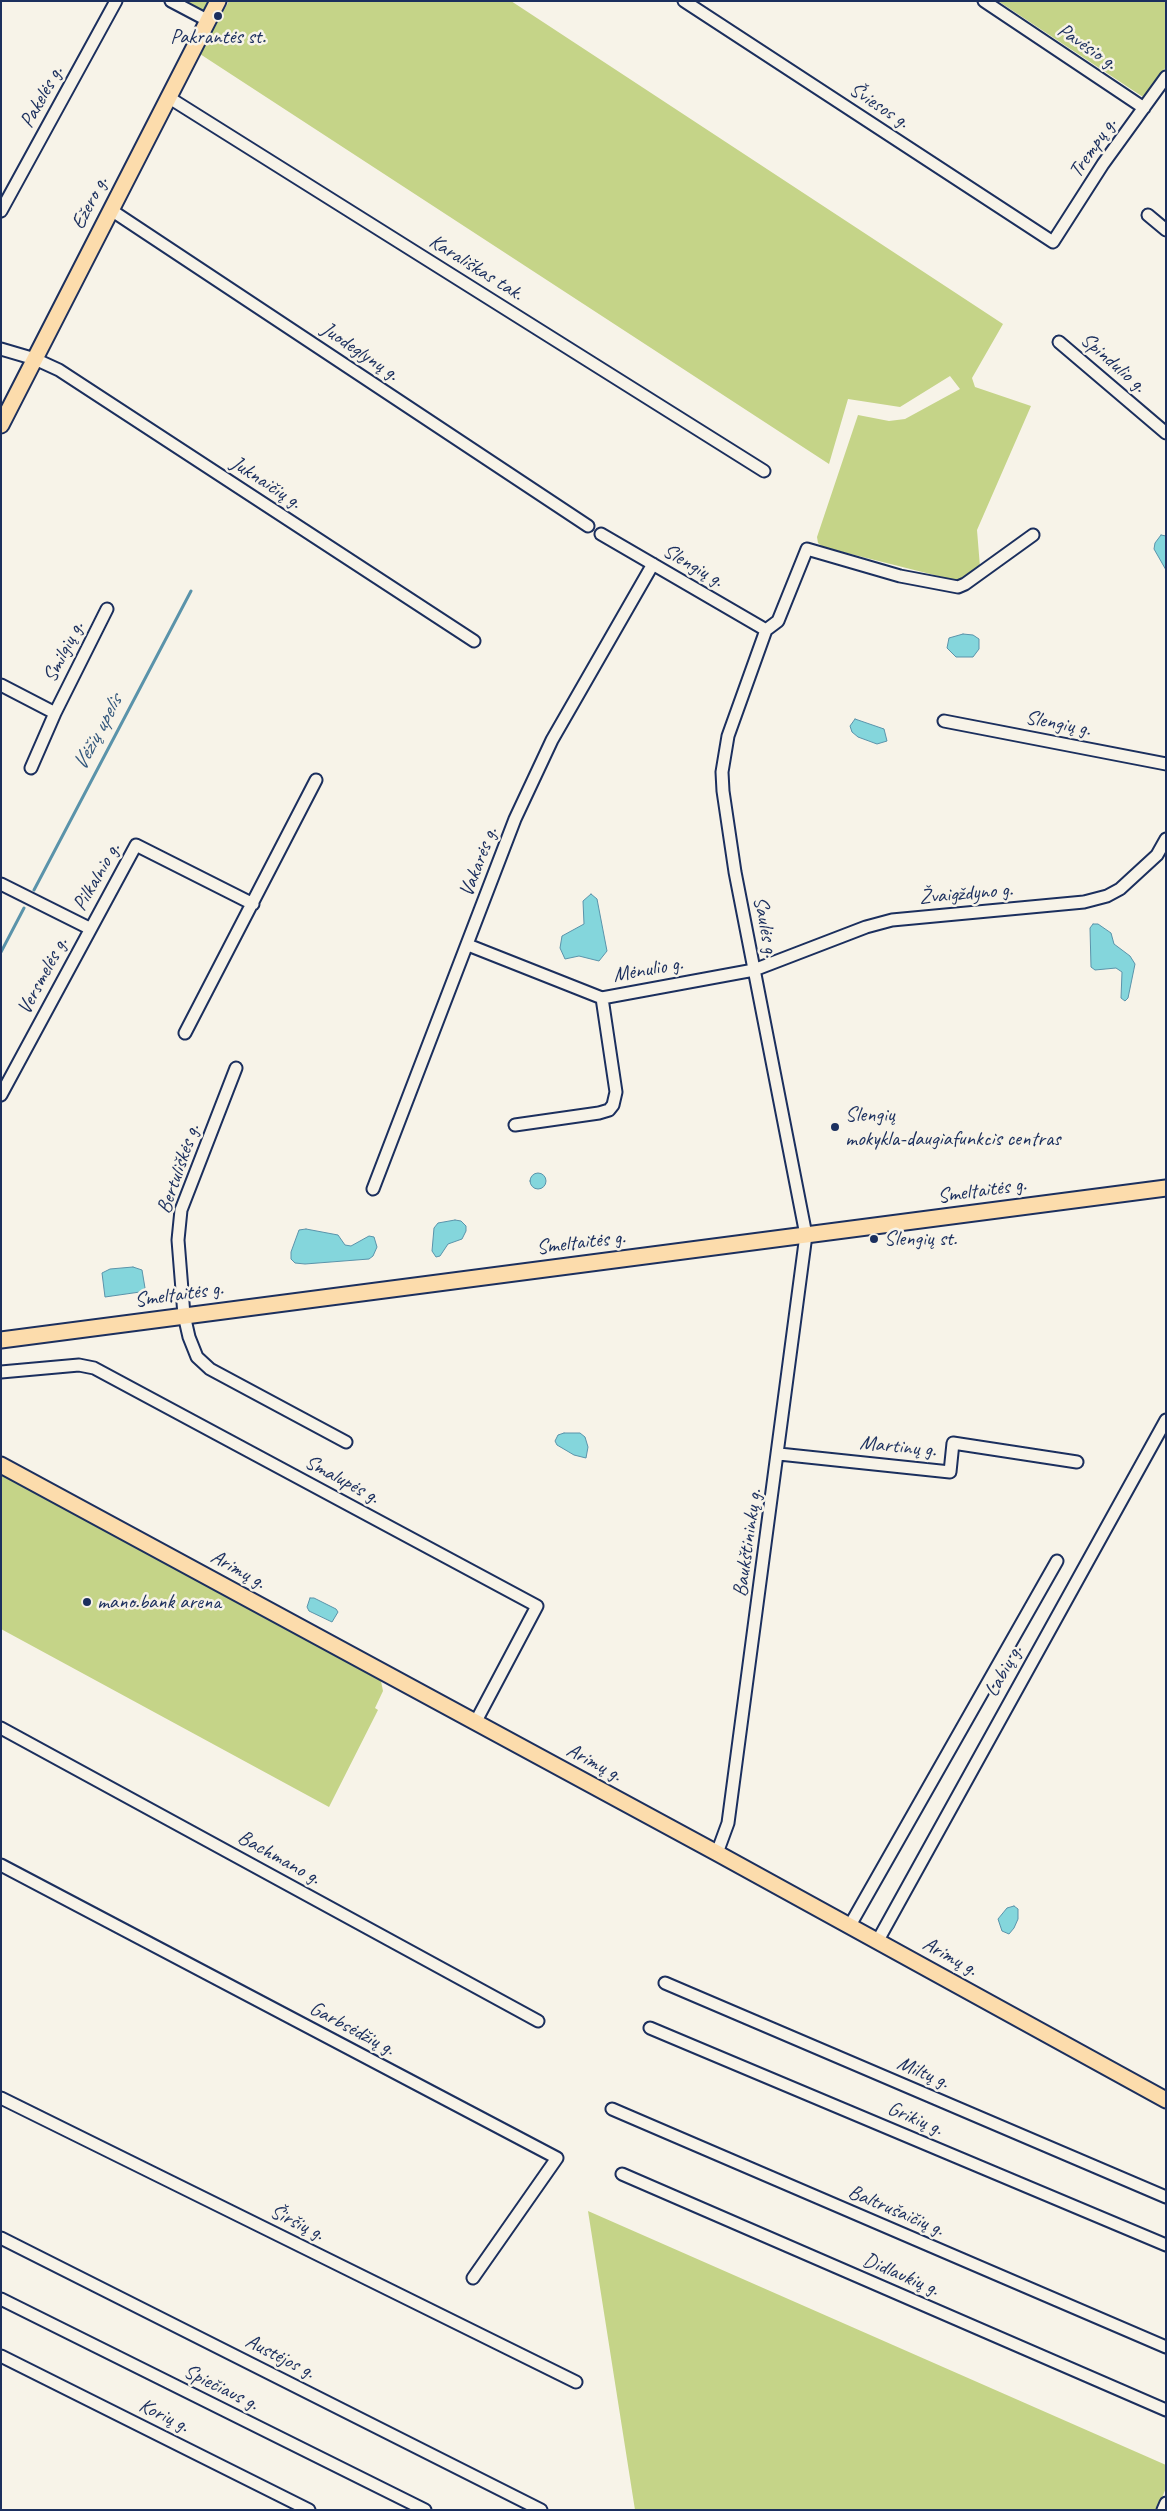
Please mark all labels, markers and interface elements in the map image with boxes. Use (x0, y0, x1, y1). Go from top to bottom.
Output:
marker: Pakrantės st. (212, 10, 224, 22)
street label: Pavėsio g. (1052, 18, 1122, 76)
place label: Pakrantės st. (170, 24, 266, 50)
street label: Pakelės g. (15, 62, 69, 132)
street label: Šviesos g. (844, 77, 914, 135)
street label: Trempų g. (1064, 113, 1122, 183)
street label: Ežero g. (66, 172, 114, 234)
street label: Karališkas tak. (424, 229, 528, 307)
street label: Juodeglynų g. (316, 317, 404, 387)
street label: Spindulio g. (1075, 328, 1151, 398)
street label: Juknaičių g. (226, 451, 306, 515)
street label: Slengių g. (658, 539, 728, 593)
street label: Smilgių g. (38, 617, 90, 687)
water label: Vėžių upelis (67, 691, 129, 775)
street label: Slengių g. (1023, 705, 1093, 743)
street label: Vakarės g. (454, 824, 504, 900)
street label: Pilkalnio g. (67, 838, 127, 916)
street label: Žvaigždyno g. (918, 877, 1014, 911)
street label: Saulės g. (747, 895, 783, 959)
street label: Versmelės g. (12, 933, 74, 1019)
street label: Mėnulio g. (611, 951, 685, 989)
place label: Slengių mokykla-daugiafunkcis centras (845, 1102, 1060, 1152)
street label: Bertuliškės g. (152, 1121, 206, 1217)
marker: Slengių mokykla-daugiafunkcis centras (829, 1121, 841, 1133)
street label: Smeltaitės g. (936, 1172, 1028, 1210)
street label: Smeltaitės g. (535, 1225, 627, 1261)
place label: Slengių st. (884, 1226, 957, 1252)
marker: Slengių st. (868, 1233, 880, 1245)
street label: Smeltaitės g. (133, 1276, 225, 1314)
street label: Martinų g. (859, 1430, 937, 1464)
street label: Smalupės g. (300, 1450, 384, 1510)
street label: Baukštininkų g. (728, 1487, 768, 1599)
street label: Arimų g. (206, 1545, 270, 1595)
place label: mano.bank arena (97, 1589, 221, 1615)
marker: mano.bank arena (81, 1596, 93, 1608)
street label: Labių g. (979, 1641, 1029, 1701)
street label: Arimų g. (562, 1738, 626, 1788)
street label: Bachmano g. (233, 1825, 325, 1891)
street label: Arimų g. (918, 1932, 982, 1982)
street label: Garbsėdžių g. (305, 1996, 399, 2062)
street label: Miltų g. (893, 2051, 953, 2095)
street label: Grikių g. (883, 2096, 947, 2142)
street label: Baltrušaičių g. (844, 2179, 948, 2243)
street label: Širšių g. (266, 2199, 328, 2247)
street label: Didlaukių g. (859, 2248, 943, 2302)
street label: Austėjos g. (241, 2329, 319, 2385)
street label: Spiečiaus g. (179, 2359, 263, 2417)
street label: Korių g. (135, 2393, 193, 2439)

